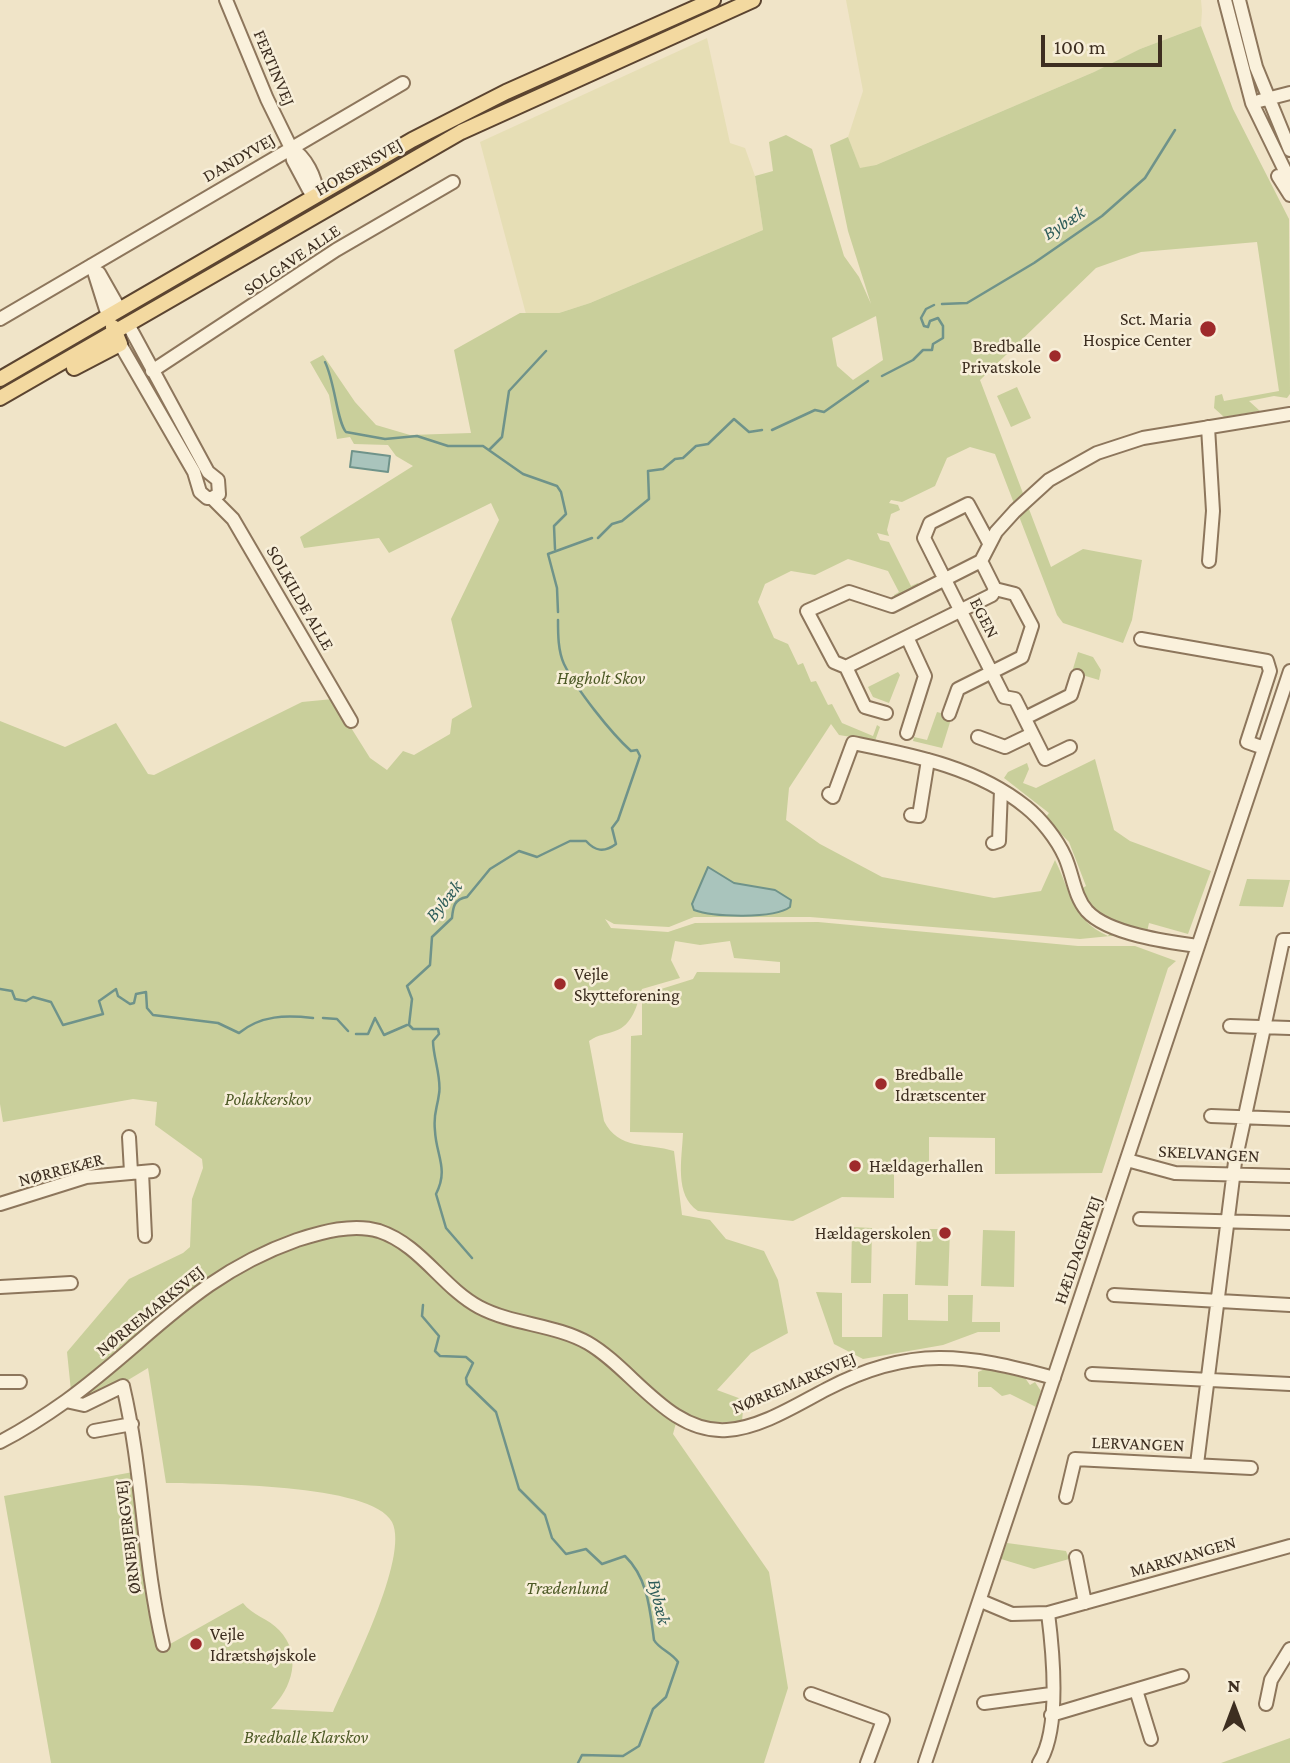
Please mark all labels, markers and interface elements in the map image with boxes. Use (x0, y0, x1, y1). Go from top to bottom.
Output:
scale bar (1045, 21, 1166, 65)
street label: FERTINVEJ (248, 27, 300, 109)
text: 100 m (1054, 35, 1106, 59)
street label: DANDYVEJ (199, 129, 279, 187)
street label: HORSENSVEJ (311, 133, 407, 201)
water label: Bybæk (1038, 201, 1090, 245)
street label: SOLGAVE ALLE (240, 220, 344, 300)
place label: Sct. Maria Hospice Center (1083, 308, 1192, 350)
marker: Sct. Maria Hospice Center (1198, 319, 1218, 339)
place label: Bredballe Privatskole (961, 335, 1041, 378)
marker: Bredballe Privatskole (1047, 348, 1063, 364)
street label: SOLKILDE ALLE (261, 542, 339, 654)
street label: EGEN (965, 594, 1003, 642)
park label: Høgholt Skov (557, 667, 645, 689)
water label: Bybæk (421, 876, 467, 926)
place label: Vejle Skytteforening (574, 963, 680, 1006)
marker: Vejle Skytteforening (552, 976, 568, 992)
place label: Bredballe Idrætscenter (895, 1063, 986, 1106)
marker: Bredballe Idrætscenter (873, 1076, 889, 1092)
park label: Polakkerskov (225, 1088, 311, 1110)
street label: SKELVANGEN (1158, 1141, 1260, 1167)
street label: NØRREKÆR (16, 1148, 106, 1192)
place label: Hældagerhallen (869, 1155, 983, 1177)
marker: Hældagerhallen (847, 1158, 863, 1174)
street label: HÆLDAGERVEJ (1049, 1193, 1107, 1307)
place label: Hældagerskolen (815, 1222, 931, 1244)
marker: Hældagerskolen (937, 1225, 953, 1241)
street label: NØRREMARKSVEJ (92, 1261, 208, 1361)
street label: NØRREMARKSVEJ (729, 1347, 859, 1419)
street label: LERVANGEN (1091, 1432, 1185, 1456)
street label: ØRNEBJERGVEJ (110, 1478, 146, 1596)
street label: MARKVANGEN (1128, 1532, 1238, 1582)
park label: Trædenlund (526, 1577, 608, 1599)
water label: Bybæk (643, 1577, 675, 1627)
place label: Vejle Idrætshøjskole (210, 1623, 316, 1666)
marker: Vejle Idrætshøjskole (188, 1636, 204, 1652)
north arrow (1199, 1672, 1269, 1742)
text: N (1228, 1675, 1240, 1696)
park label: Bredballe Klarskov (244, 1726, 368, 1748)

